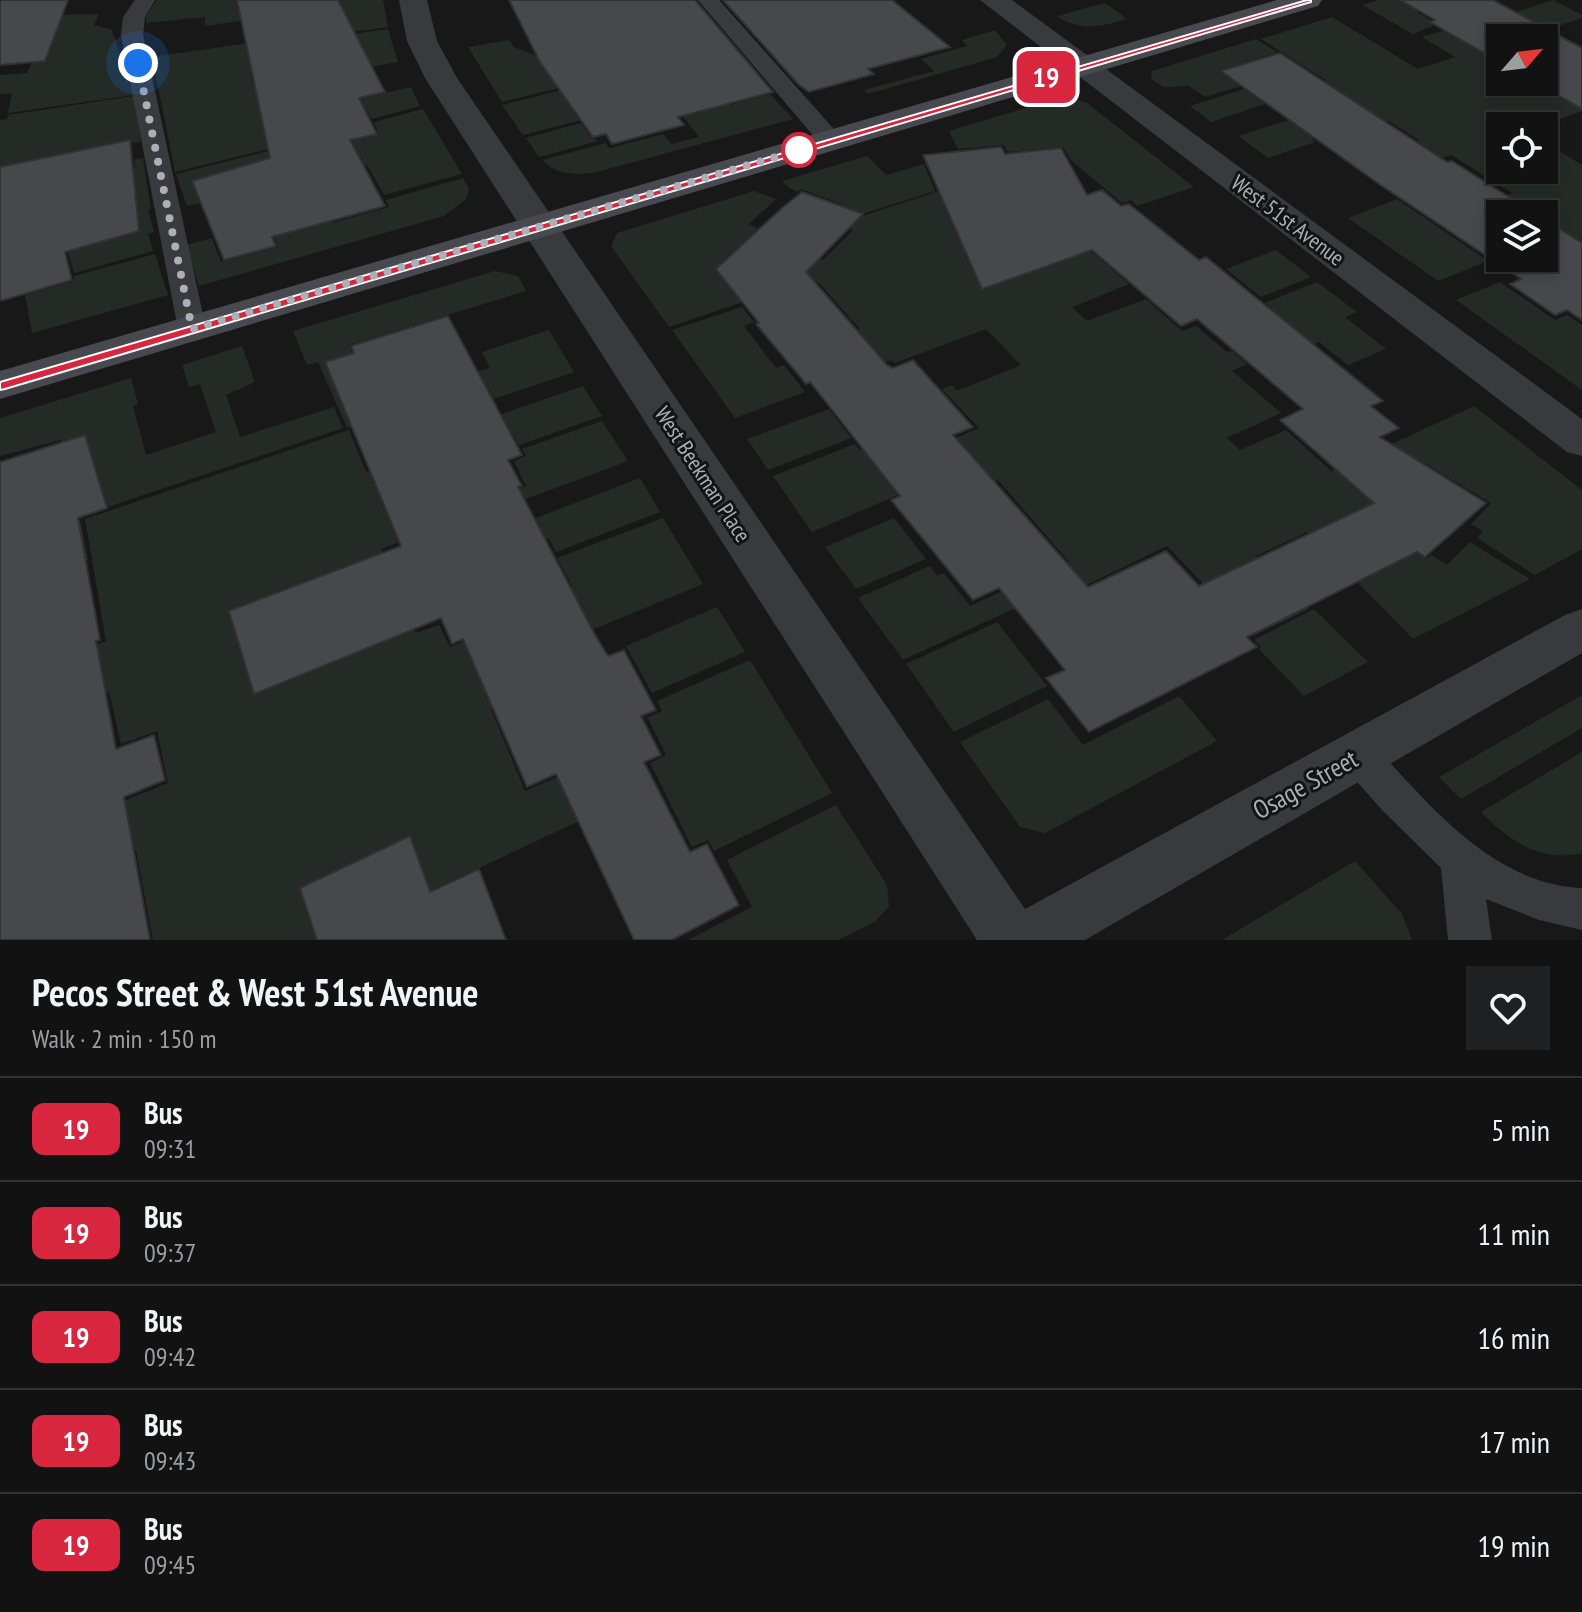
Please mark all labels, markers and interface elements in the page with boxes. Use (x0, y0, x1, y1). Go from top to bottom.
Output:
north arrow (1486, 24, 1558, 96)
map controls (1486, 24, 1558, 272)
your location (118, 43, 158, 83)
line badge: 19 (1010, 51, 1082, 103)
text: 19 (1033, 58, 1059, 95)
button: locate (1486, 112, 1558, 184)
unlabelled marker (782, 133, 816, 167)
street label: West 51st Avenue (1226, 168, 1350, 272)
button: layers (1486, 200, 1558, 272)
street label: West Beekman Place (649, 401, 757, 547)
street label: Osage Street (1247, 742, 1363, 826)
button: heart (1466, 966, 1550, 1050)
text: Pecos Street & West 51st Avenue (32, 967, 479, 1016)
text: Walk · 2 min · 150 m (32, 1022, 216, 1055)
text: Bus (144, 1093, 183, 1132)
text: 19 (63, 1110, 89, 1147)
text: 5 min (1491, 1110, 1550, 1149)
text: 09:31 (144, 1132, 196, 1165)
text: Bus (144, 1197, 183, 1236)
text: 19 (63, 1214, 89, 1251)
text: 11 min (1477, 1214, 1550, 1253)
text: 09:37 (144, 1236, 196, 1269)
text: Bus (144, 1301, 183, 1340)
text: 19 (63, 1318, 89, 1355)
text: 16 min (1477, 1318, 1550, 1357)
text: 09:42 (144, 1340, 196, 1373)
text: Bus (144, 1405, 183, 1444)
text: 19 (63, 1422, 89, 1459)
text: 17 min (1479, 1422, 1550, 1461)
text: 09:43 (144, 1444, 196, 1477)
text: Bus (144, 1509, 183, 1548)
text: 19 (63, 1526, 89, 1563)
text: 19 min (1477, 1526, 1550, 1565)
text: 09:45 (144, 1548, 196, 1581)

